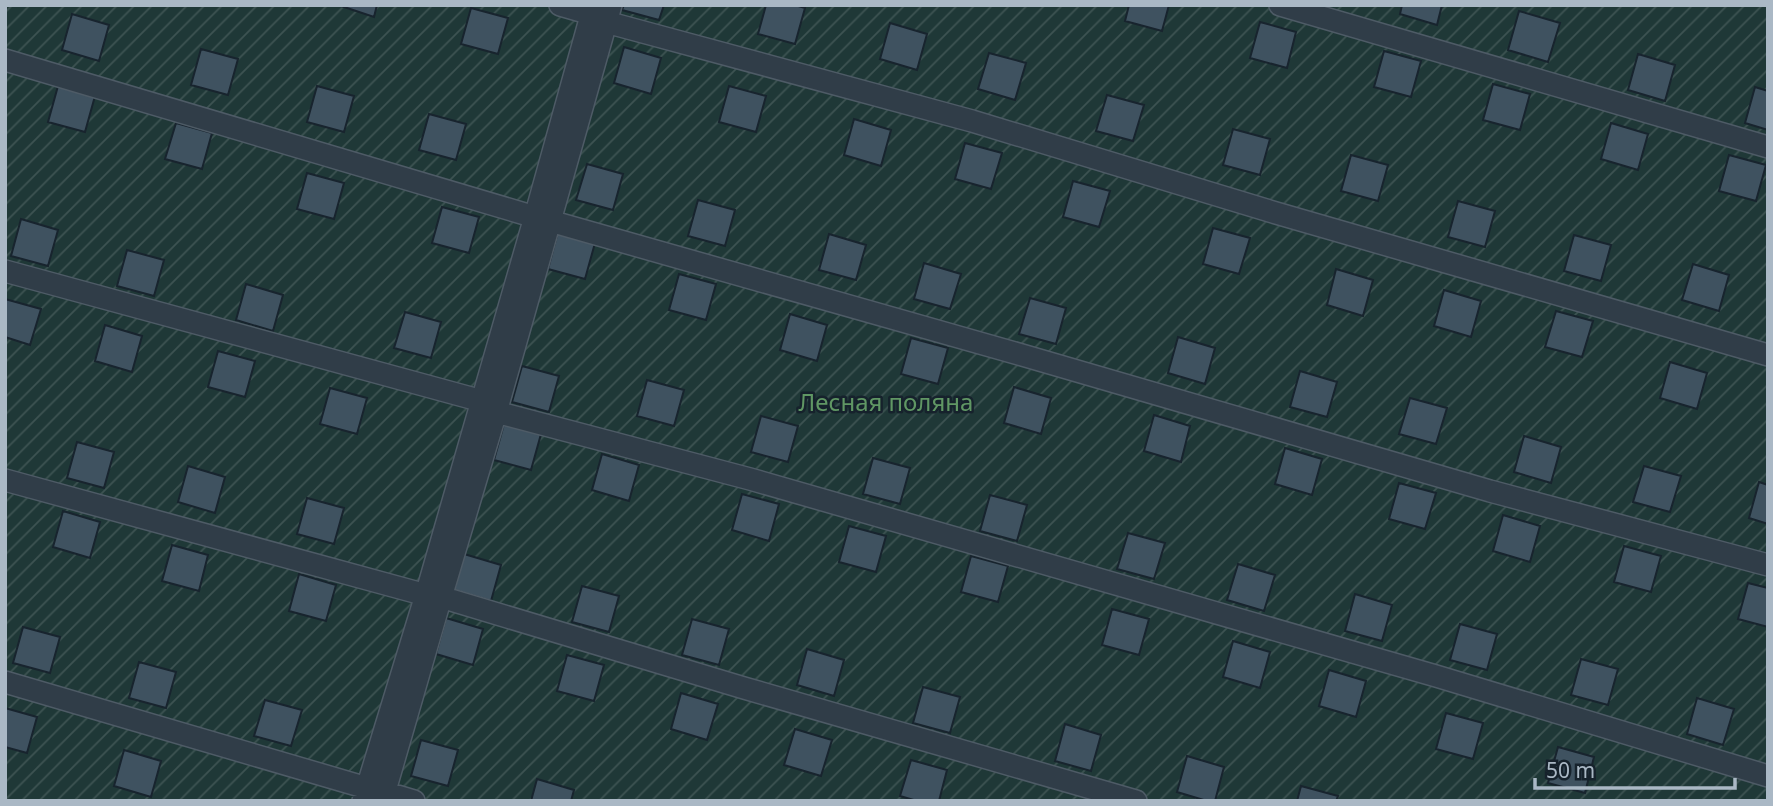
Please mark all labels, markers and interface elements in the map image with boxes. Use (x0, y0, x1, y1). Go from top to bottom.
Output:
park label: Лесная поляна (799, 385, 973, 418)
scale bar (1535, 746, 1734, 790)
text: 50 m (1546, 756, 1595, 784)

